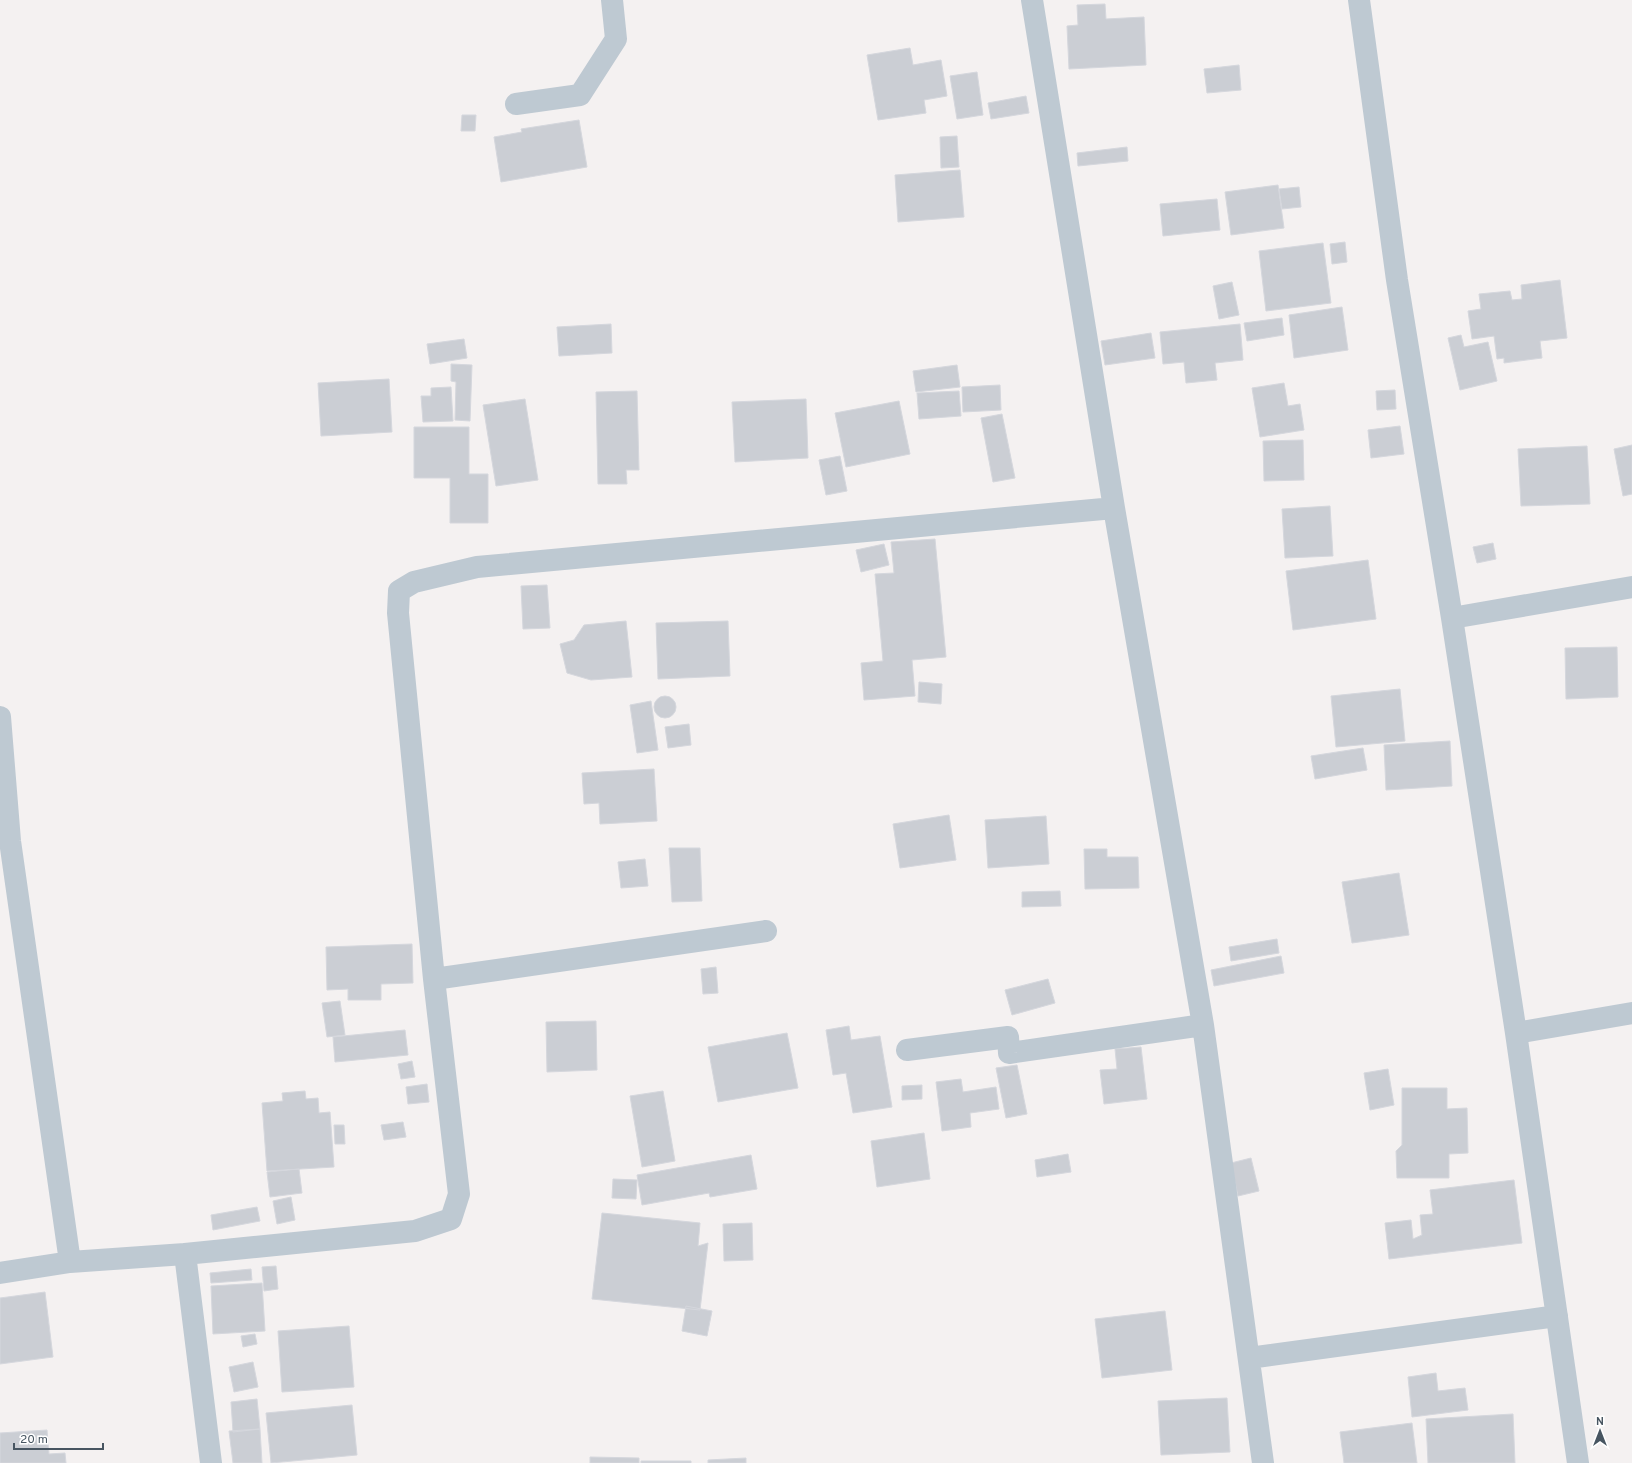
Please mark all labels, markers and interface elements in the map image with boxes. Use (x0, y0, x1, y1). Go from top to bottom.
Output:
north arrow (1580, 1411, 1620, 1451)
text: N (1596, 1415, 1604, 1429)
scale bar (14, 1425, 103, 1451)
text: 20 m (20, 1432, 48, 1448)

